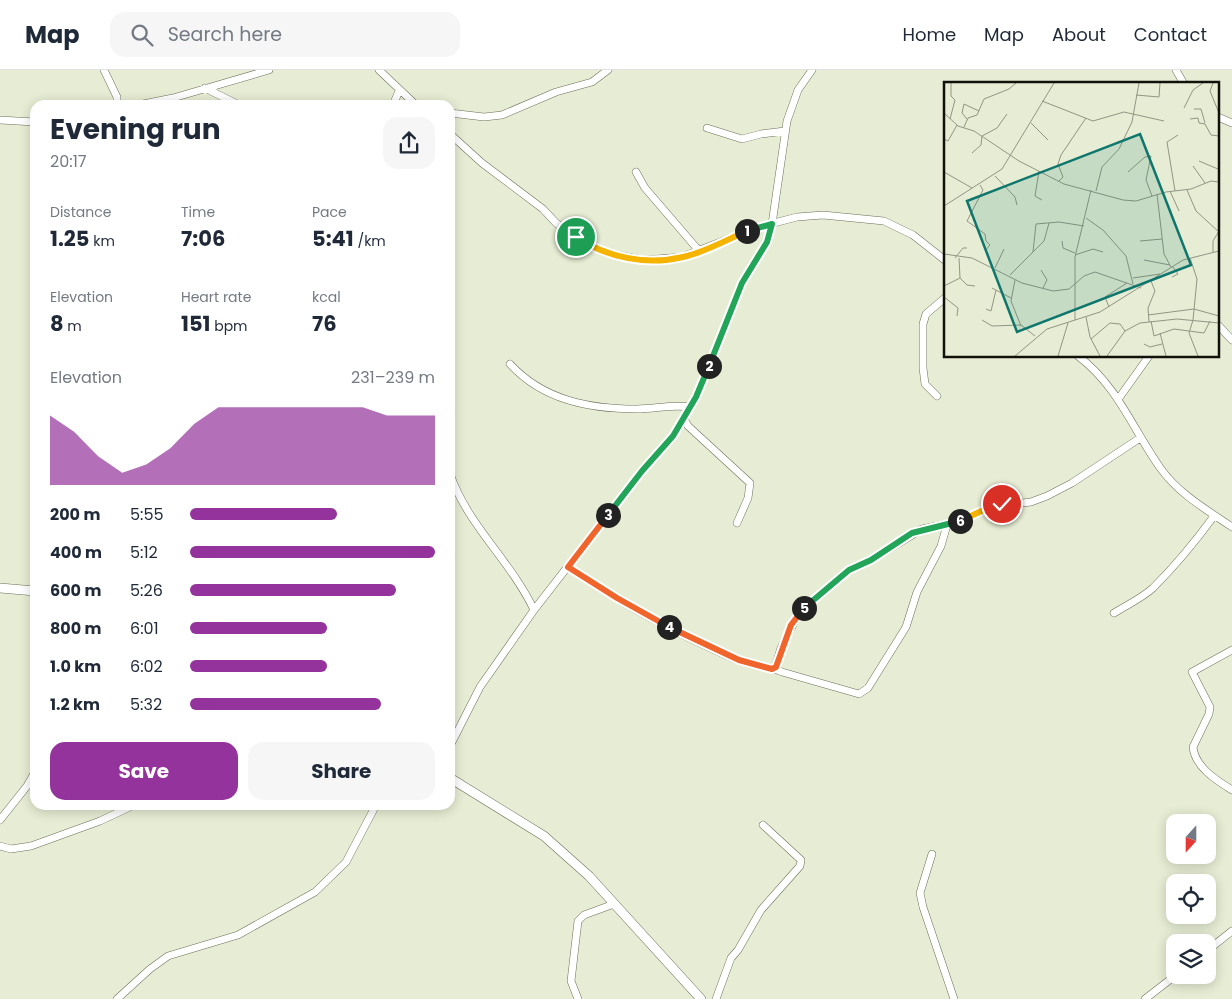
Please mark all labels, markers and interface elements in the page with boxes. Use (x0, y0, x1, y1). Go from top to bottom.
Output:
search box (110, 12, 460, 57)
text: Map (25, 18, 80, 51)
icon: search (128, 21, 156, 49)
text: Search here (168, 21, 282, 48)
text: Home (902, 22, 956, 47)
text: Map (984, 22, 1024, 47)
text: About (1052, 22, 1106, 47)
text: Contact (1134, 22, 1207, 47)
inset map (944, 82, 1220, 358)
text: Evening run (50, 110, 221, 149)
button: share (383, 117, 435, 169)
text: 20:17 (50, 150, 87, 173)
text: Distance (50, 202, 111, 222)
text: Time (181, 202, 215, 222)
text: Pace (312, 202, 347, 222)
pin (555, 216, 597, 258)
pin: 1 (734, 218, 760, 244)
text: 1 (745, 221, 750, 241)
icon: arrive (562, 223, 590, 251)
text: 1.25 (50, 224, 89, 253)
text: 7:06 (181, 224, 225, 253)
text: 5:41 (312, 224, 354, 253)
text: km (89, 231, 115, 251)
text: /km (354, 231, 386, 251)
text: Elevation (50, 287, 113, 307)
text: Heart rate (181, 287, 251, 307)
text: kcal (312, 287, 341, 307)
text: 8 (50, 309, 64, 338)
text: 151 (181, 309, 210, 338)
text: 76 (312, 309, 337, 338)
text: m (64, 316, 82, 336)
text: bpm (210, 316, 248, 336)
pin: 2 (696, 354, 722, 378)
text: 2 (706, 356, 714, 376)
text: Elevation (50, 366, 122, 389)
text: 231–239 m (351, 366, 435, 389)
pin (981, 483, 1023, 525)
icon: check (988, 490, 1016, 518)
pin: 3 (596, 502, 620, 528)
text: 200 m (50, 503, 100, 526)
text: 5:55 (130, 503, 164, 526)
text: 3 (604, 505, 613, 525)
pin: 6 (948, 508, 972, 534)
text: 6 (956, 511, 965, 531)
text: 400 m (50, 541, 102, 564)
text: 5:12 (130, 541, 158, 564)
text: 600 m (50, 579, 101, 602)
text: 5:26 (130, 579, 163, 602)
pin: 5 (792, 596, 816, 620)
text: 5 (800, 598, 809, 618)
pin: 4 (656, 614, 682, 640)
text: 800 m (50, 617, 102, 640)
text: 6:01 (130, 617, 159, 640)
text: 4 (665, 617, 674, 637)
text: 1.0 km (50, 655, 101, 678)
text: 6:02 (130, 655, 163, 678)
text: 1.2 km (50, 693, 100, 716)
text: 5:32 (130, 693, 162, 716)
button: Save (50, 742, 238, 800)
button: Share (248, 742, 435, 800)
north arrow (1166, 814, 1216, 864)
map controls (1166, 814, 1216, 984)
button: locate (1166, 874, 1216, 924)
button: layers (1166, 934, 1216, 984)

